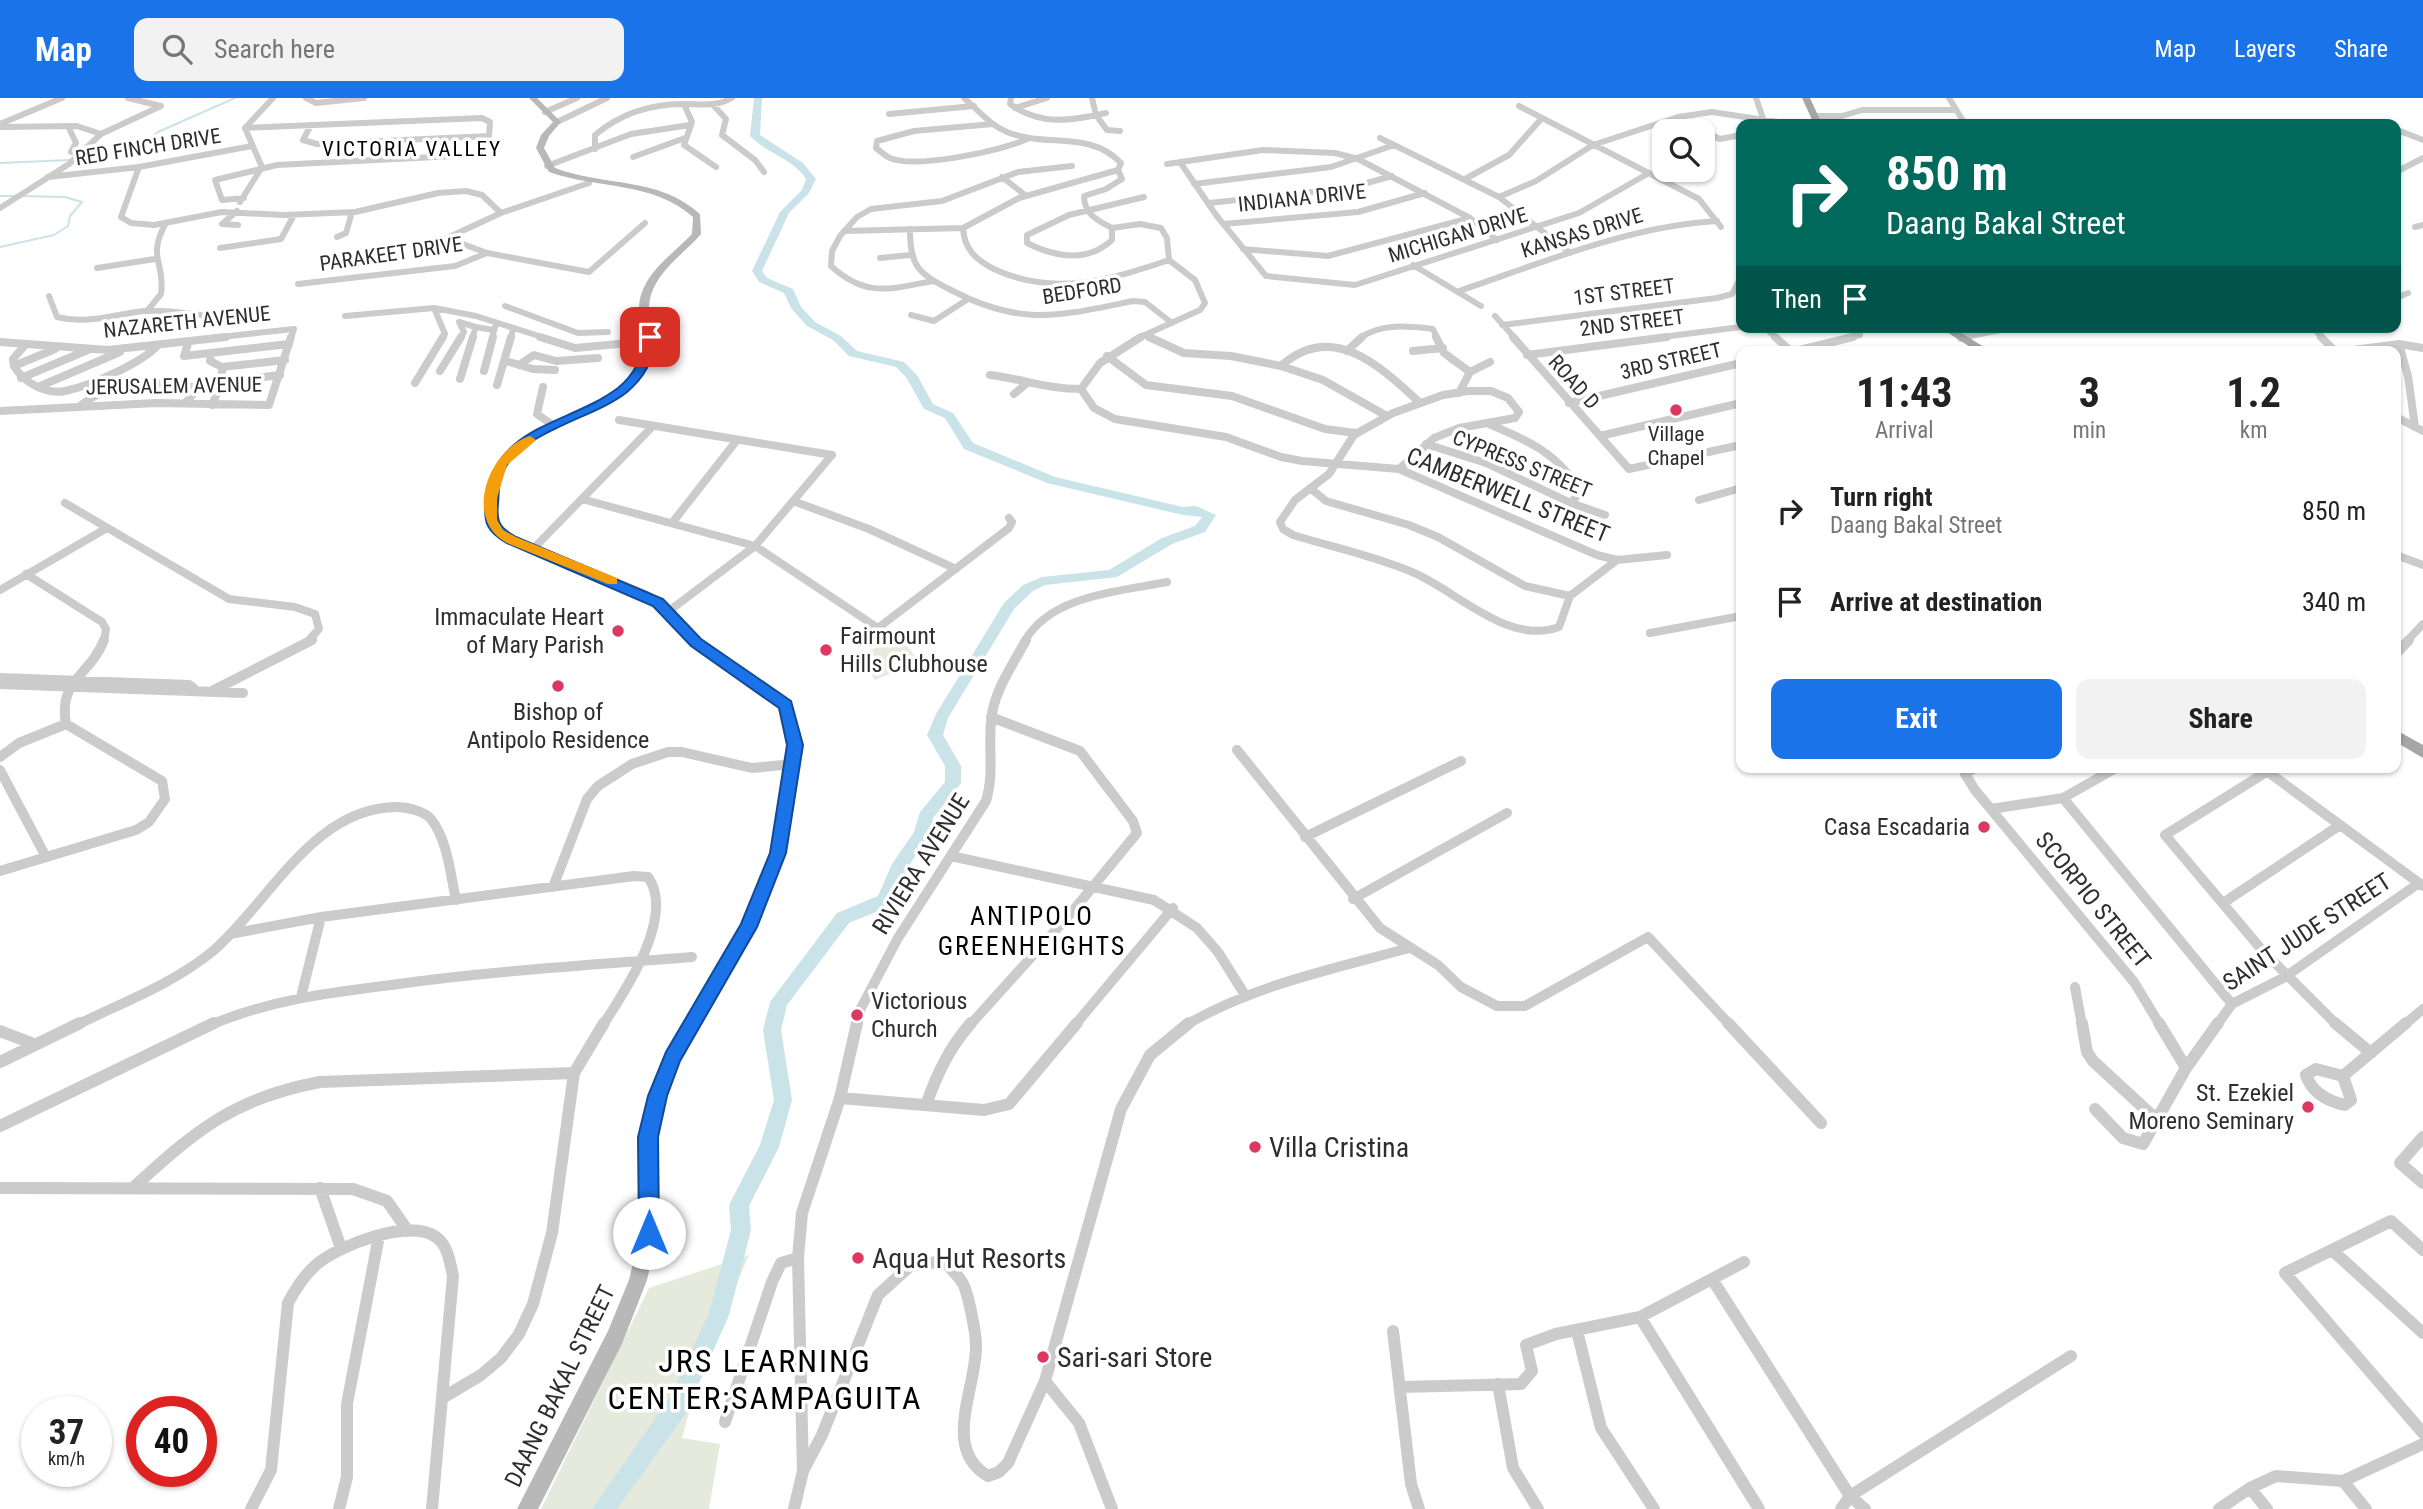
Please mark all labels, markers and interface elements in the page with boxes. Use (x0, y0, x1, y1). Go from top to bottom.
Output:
search box (134, 18, 624, 81)
text: Map (35, 30, 92, 69)
icon: search (158, 30, 196, 68)
text: Search here (214, 34, 335, 64)
text: Map (2155, 35, 2196, 63)
text: Layers (2234, 35, 2296, 63)
text: Share (2334, 35, 2388, 63)
map controls (1652, 119, 1715, 182)
button: search (1652, 119, 1715, 182)
street label: RED FINCH DRIVE (73, 124, 223, 170)
district label: VICTORIA VALLEY (322, 137, 502, 161)
text: 850 m (1886, 145, 2008, 202)
icon: right (1771, 147, 1862, 238)
street label: INDIANA DRIVE (1237, 179, 1367, 217)
street label: MICHIGAN DRIVE (1386, 202, 1530, 268)
street label: KANSAS DRIVE (1518, 203, 1646, 263)
text: Daang Bakal Street (1886, 204, 2126, 242)
street label: PARAKEET DRIVE (318, 232, 464, 276)
street label: BEDFORD (1041, 273, 1123, 309)
street label: 1ST STREET (1572, 274, 1676, 310)
icon: arrive (1836, 280, 1874, 318)
text: Then (1771, 284, 1822, 314)
street label: NAZARETH AVENUE (102, 301, 272, 343)
street label: 2ND STREET (1578, 305, 1686, 341)
pin (620, 307, 680, 367)
icon: arrive (631, 318, 669, 356)
street label: 3RD STREET (1618, 338, 1724, 384)
street label: ROAD D (1544, 350, 1604, 414)
text: 11:43 (1856, 368, 1952, 417)
text: 3 (2079, 368, 2100, 417)
text: 1.2 (2226, 368, 2281, 417)
street label: JERUSALEM AVENUE (86, 372, 262, 400)
marker: Village Chapel (1668, 402, 1684, 418)
text: Arrival (1875, 417, 1934, 444)
text: min (2072, 417, 2106, 444)
text: km (2240, 417, 2267, 444)
place label: Village Chapel (1647, 422, 1705, 470)
street label: CYPRESS STREET (1449, 425, 1595, 503)
street label: CAMBERWELL STREET (1403, 442, 1613, 548)
text: Turn right (1830, 482, 1932, 512)
icon: right (1771, 492, 1809, 530)
text: 850 m (2302, 496, 2366, 526)
text: Daang Bakal Street (1830, 512, 2002, 539)
icon: arrive (1771, 583, 1809, 621)
text: Arrive at destination (1830, 587, 2042, 617)
text: 340 m (2302, 587, 2366, 617)
place label: Immaculate Heart of Mary Parish (434, 603, 604, 659)
place label: Fairmount Hills Clubhouse (840, 622, 988, 678)
marker: Immaculate Heart of Mary Parish (610, 623, 626, 639)
marker: Fairmount Hills Clubhouse (818, 642, 834, 658)
marker: Bishop of Antipolo Residence (550, 678, 566, 694)
button: Exit (1771, 679, 2062, 759)
button: Share (2076, 679, 2366, 759)
place label: Bishop of Antipolo Residence (467, 698, 649, 754)
street label: RIVIERA AVENUE (867, 788, 975, 940)
place label: Casa Escadaria (1824, 813, 1970, 841)
marker: Casa Escadaria (1976, 819, 1992, 835)
street label: SCORPIO STREET (2030, 826, 2156, 974)
street label: SAINT JUDE STREET (2218, 867, 2396, 997)
district label: ANTIPOLO GREENHEIGHTS (938, 901, 1126, 961)
place label: Victorious Church (871, 987, 967, 1043)
marker: Victorious Church (849, 1007, 865, 1023)
place label: St. Ezekiel Moreno Seminary (2128, 1079, 2294, 1135)
marker: St. Ezekiel Moreno Seminary (2300, 1099, 2316, 1115)
place label: Villa Cristina (1269, 1131, 1409, 1164)
marker: Villa Cristina (1247, 1139, 1263, 1155)
position arrow (612, 1196, 686, 1270)
place label: Aqua Hut Resorts (872, 1242, 1066, 1275)
marker: Aqua Hut Resorts (850, 1250, 866, 1266)
street label: DAANG BAKAL STREET (499, 1281, 621, 1491)
place label: Sari-sari Store (1057, 1341, 1212, 1374)
district label: JRS LEARNING CENTER;SAMPAGUITA (608, 1342, 922, 1417)
marker: Sari-sari Store (1035, 1349, 1051, 1365)
speed limit sign: 40 (126, 1396, 217, 1487)
text: 37 (49, 1412, 84, 1453)
text: km/h (48, 1448, 85, 1469)

